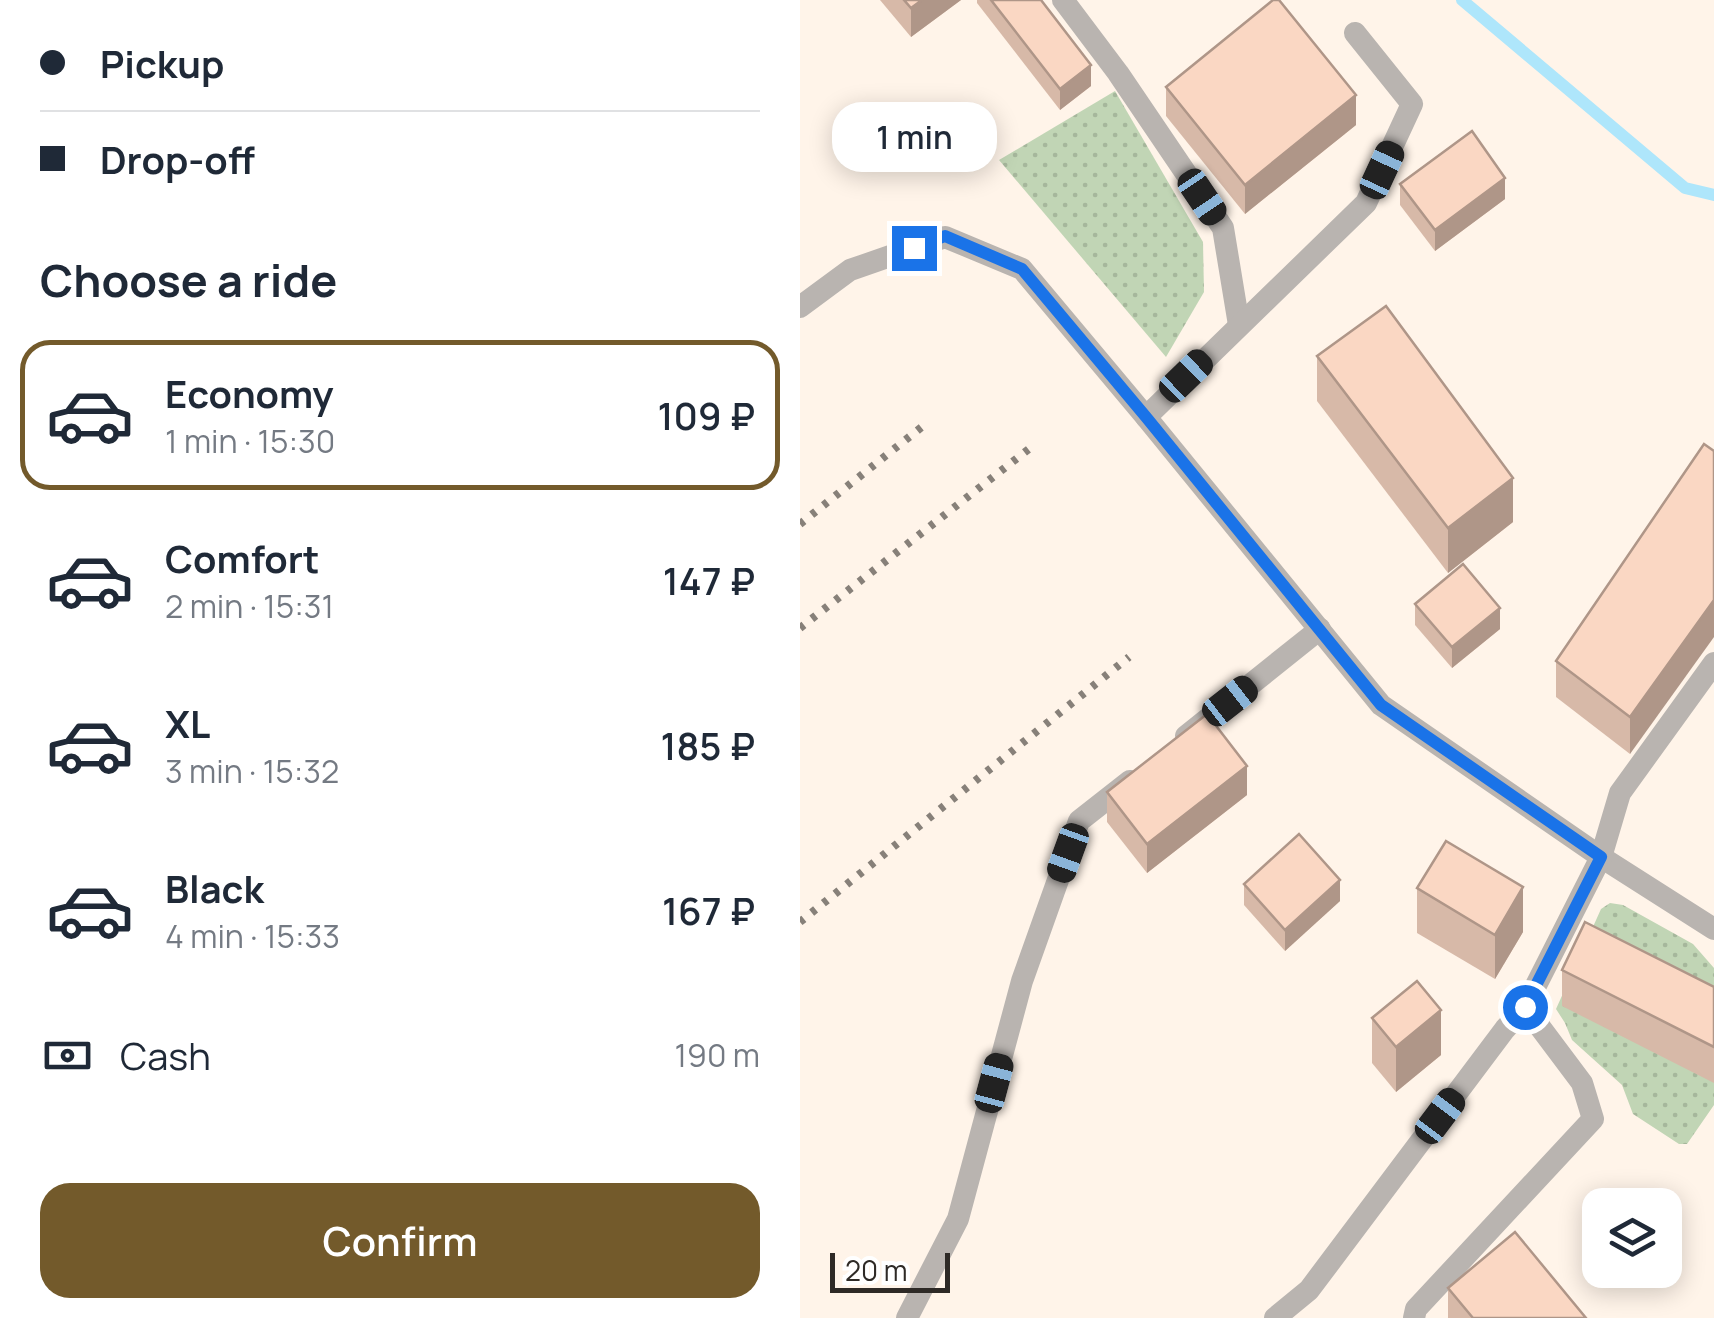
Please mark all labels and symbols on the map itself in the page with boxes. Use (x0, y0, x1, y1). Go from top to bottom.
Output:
callout: 1 min (832, 103, 996, 173)
car (1356, 136, 1408, 204)
car (1173, 164, 1231, 230)
route end (892, 226, 937, 271)
car (1154, 344, 1218, 408)
car (1197, 671, 1263, 731)
car (1044, 820, 1092, 886)
route start (1503, 985, 1548, 1030)
car (972, 1050, 1016, 1116)
car (1410, 1083, 1470, 1149)
scale bar (830, 1248, 950, 1292)

